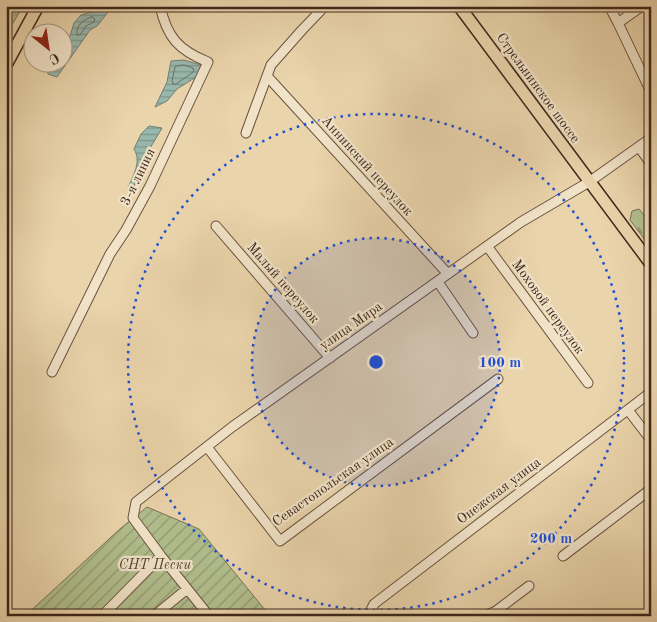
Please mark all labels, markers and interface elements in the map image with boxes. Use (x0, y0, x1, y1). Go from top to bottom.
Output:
north arrow (22, 22, 72, 72)
street label: Стрельнинское шоссе (494, 30, 582, 146)
text: С (46, 50, 62, 67)
street label: Аннинский переулок (319, 113, 415, 219)
street label: 3-я линия (118, 146, 158, 208)
street label: Малый переулок (244, 240, 322, 326)
street label: Моховой переулок (509, 257, 587, 357)
street label: улица Мира (317, 299, 385, 353)
centre of rings (367, 353, 385, 371)
text: 100 m (479, 356, 521, 371)
street label: Севастопольская улица (270, 435, 396, 529)
street label: Онежская улица (454, 455, 544, 527)
text: 200 m (530, 532, 572, 547)
park label: СНТ Пески (119, 558, 191, 572)

